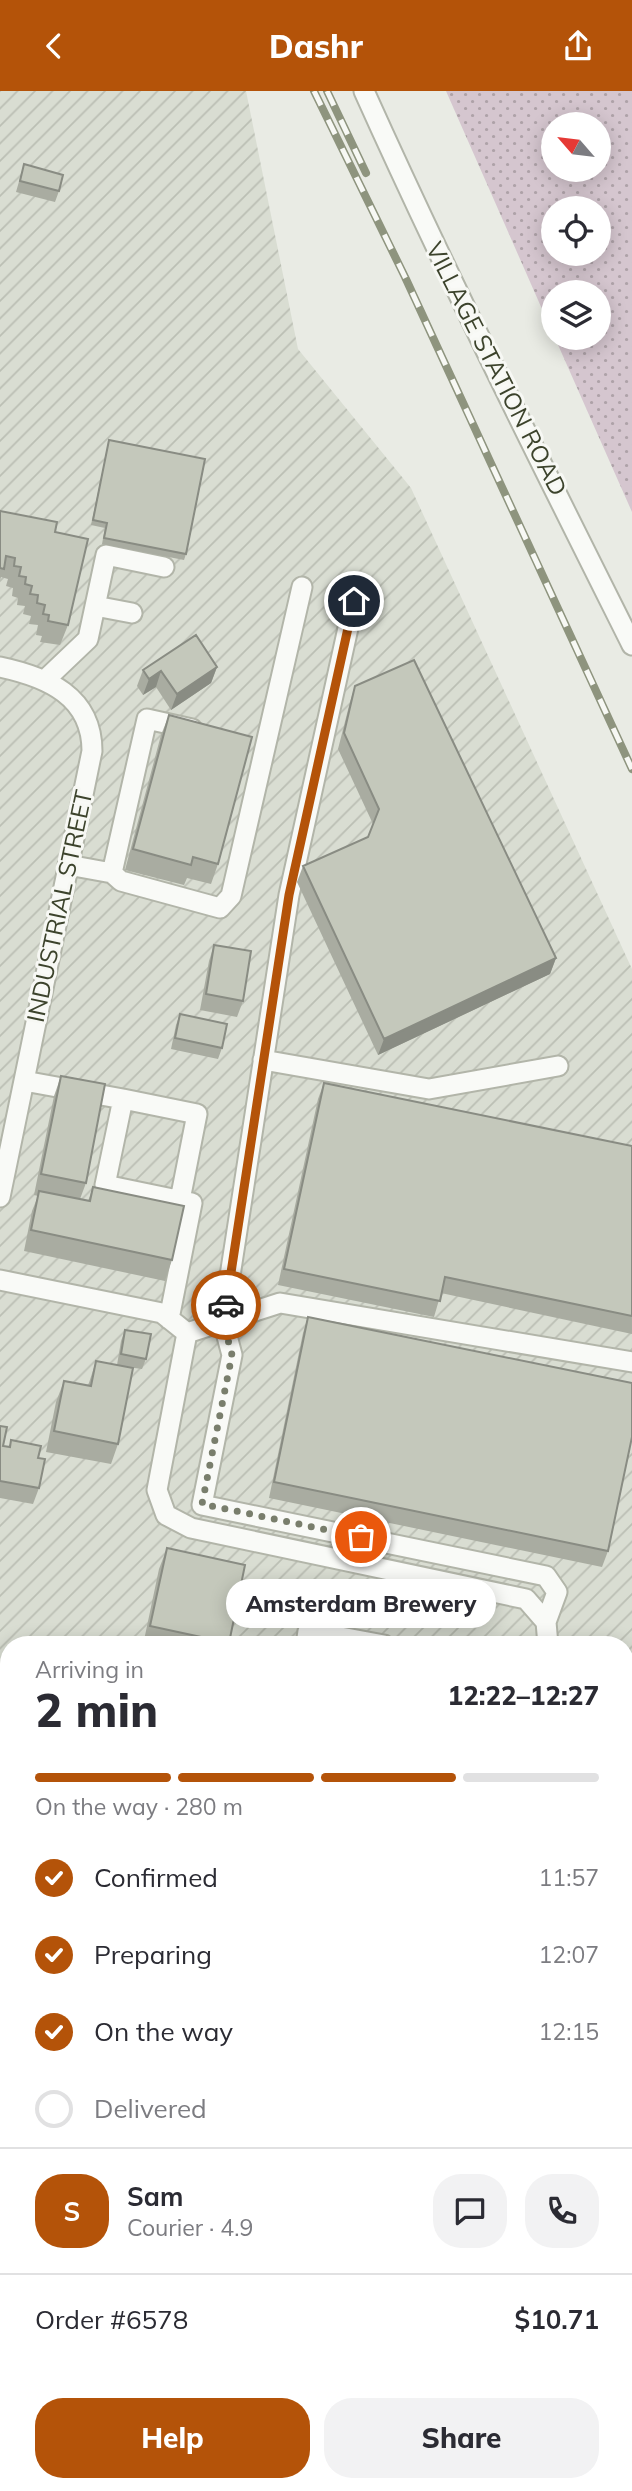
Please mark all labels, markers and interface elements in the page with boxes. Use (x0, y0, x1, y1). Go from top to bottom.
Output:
text: Dashr (269, 26, 363, 66)
icon: back (35, 27, 73, 65)
icon: share (559, 27, 597, 65)
north arrow (541, 112, 611, 182)
map controls (541, 112, 611, 350)
button: locate (541, 196, 611, 266)
street label: VILLAGE STATION ROAD (420, 237, 574, 500)
button: layers (541, 280, 611, 350)
pin (324, 571, 384, 631)
icon: home (335, 582, 373, 620)
street label: INDUSTRIAL STREET (20, 786, 98, 1025)
courier (191, 1270, 261, 1340)
icon: car (207, 1286, 245, 1324)
pin (331, 1507, 391, 1567)
icon: bag (342, 1518, 380, 1556)
callout: Amsterdam Brewery (226, 1579, 496, 1628)
text: Amsterdam Brewery (246, 1589, 476, 1618)
text: Arriving in (35, 1655, 144, 1684)
text: 12:22–12:27 (448, 1679, 599, 1712)
text: 2 min (35, 1681, 158, 1739)
text: On the way · 280 m (35, 1792, 243, 1821)
icon: check (35, 1859, 73, 1897)
text: Confirmed (94, 1861, 218, 1894)
text: 11:57 (539, 1863, 599, 1892)
icon: check (35, 1936, 73, 1974)
text: Preparing (94, 1938, 212, 1971)
text: 12:07 (539, 1940, 599, 1969)
icon: check (35, 2013, 73, 2051)
text: On the way (94, 2015, 233, 2048)
text: 12:15 (539, 2017, 599, 2046)
text: Delivered (94, 2092, 207, 2125)
button: chat (433, 2174, 507, 2248)
button: phone (525, 2174, 599, 2248)
text: Sam (127, 2180, 183, 2213)
text: S (64, 2195, 80, 2228)
text: Courier · 4.9 (127, 2213, 253, 2242)
text: Order #6578 (35, 2303, 188, 2336)
text: $10.71 (515, 2303, 599, 2336)
button: Help (35, 2398, 310, 2478)
button: Share (324, 2398, 599, 2478)

